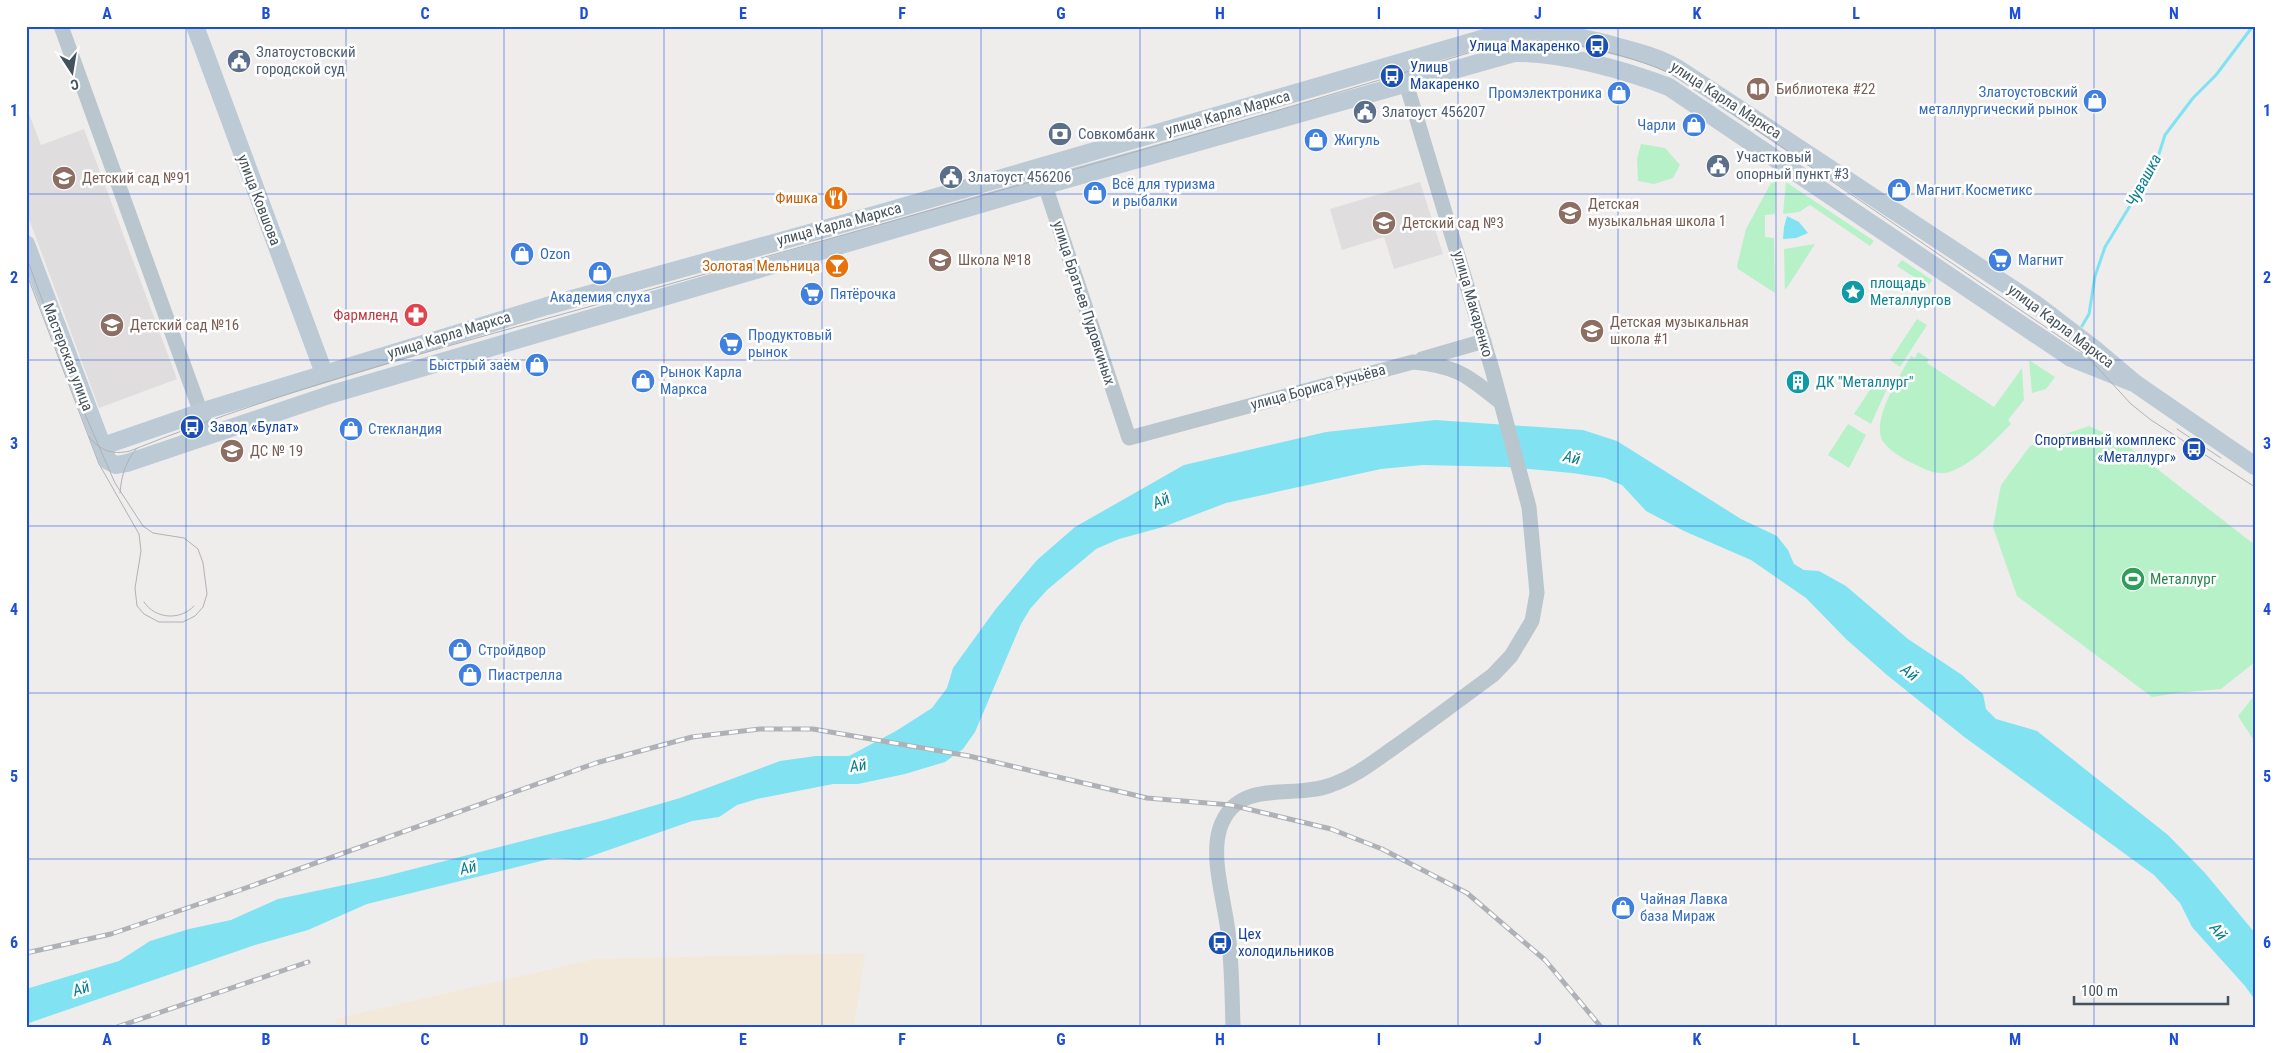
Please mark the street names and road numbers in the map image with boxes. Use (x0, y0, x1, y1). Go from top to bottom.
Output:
street label: улица Карла Маркса (1667, 58, 1785, 142)
street label: улица Карла Маркса (1164, 87, 1292, 139)
street label: улица Ковшова (233, 152, 285, 248)
street label: улица Карла Маркса (775, 199, 903, 249)
street label: улица Братьев Пудовкиных (1049, 219, 1119, 388)
street label: улица Макаренко (1449, 249, 1497, 359)
street label: улица Карла Маркса (2004, 280, 2118, 372)
street label: Мастерская улица (39, 301, 97, 413)
street label: улица Карла Маркса (385, 308, 513, 362)
street label: улица Бориса Ручьёва (1249, 360, 1387, 414)

